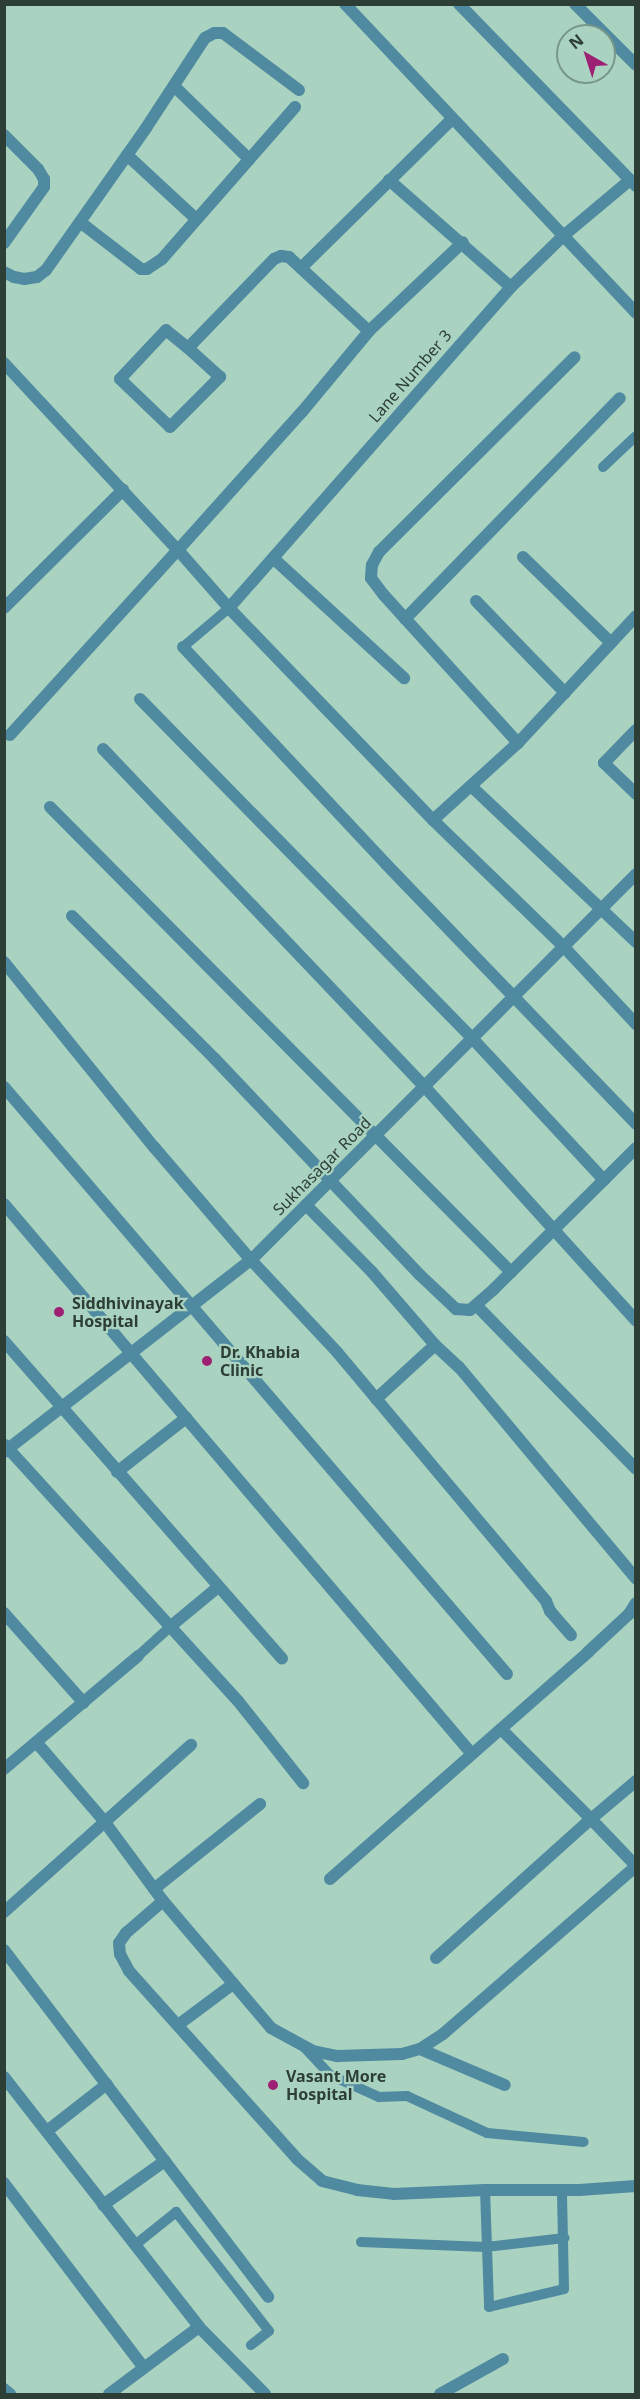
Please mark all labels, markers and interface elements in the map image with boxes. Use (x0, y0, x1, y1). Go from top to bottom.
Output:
north arrow (556, 24, 616, 84)
text: N (564, 29, 588, 54)
street label: Lane Number 3 (365, 326, 455, 426)
street label: Sukhasagar Road (269, 1113, 375, 1219)
place label: Siddhivinayak Hospital (72, 1293, 184, 1331)
marker: Siddhivinayak Hospital (50, 1303, 68, 1321)
place label: Dr. Khabia Clinic (220, 1342, 300, 1380)
marker: Dr. Khabia Clinic (198, 1352, 216, 1370)
place label: Vasant More Hospital (286, 2066, 386, 2104)
marker: Vasant More Hospital (264, 2076, 282, 2094)

